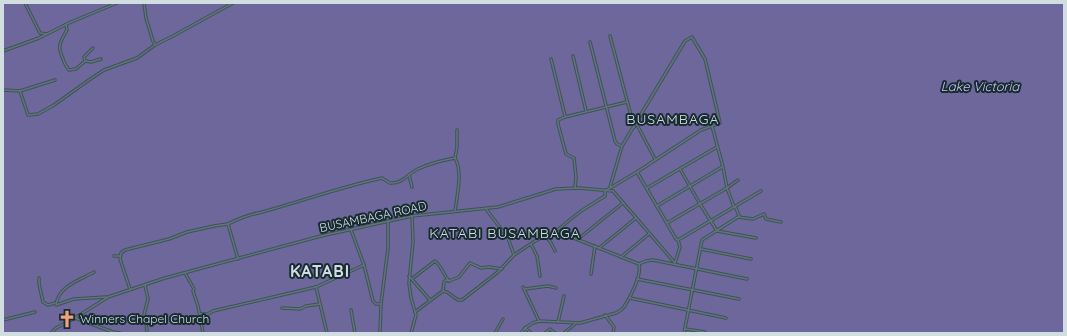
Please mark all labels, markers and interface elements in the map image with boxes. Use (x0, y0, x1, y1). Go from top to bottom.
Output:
water label: Lake Victoria (941, 78, 1020, 94)
district label: BUSAMBAGA (626, 110, 720, 128)
street label: BUSAMBAGA ROAD (318, 198, 428, 235)
district label: KATABI BUSAMBAGA (429, 224, 581, 242)
district label: KATABI (290, 261, 350, 281)
church icon: Winners Chapel Church (57, 309, 77, 329)
place label: Winners Chapel Church (80, 311, 209, 326)

